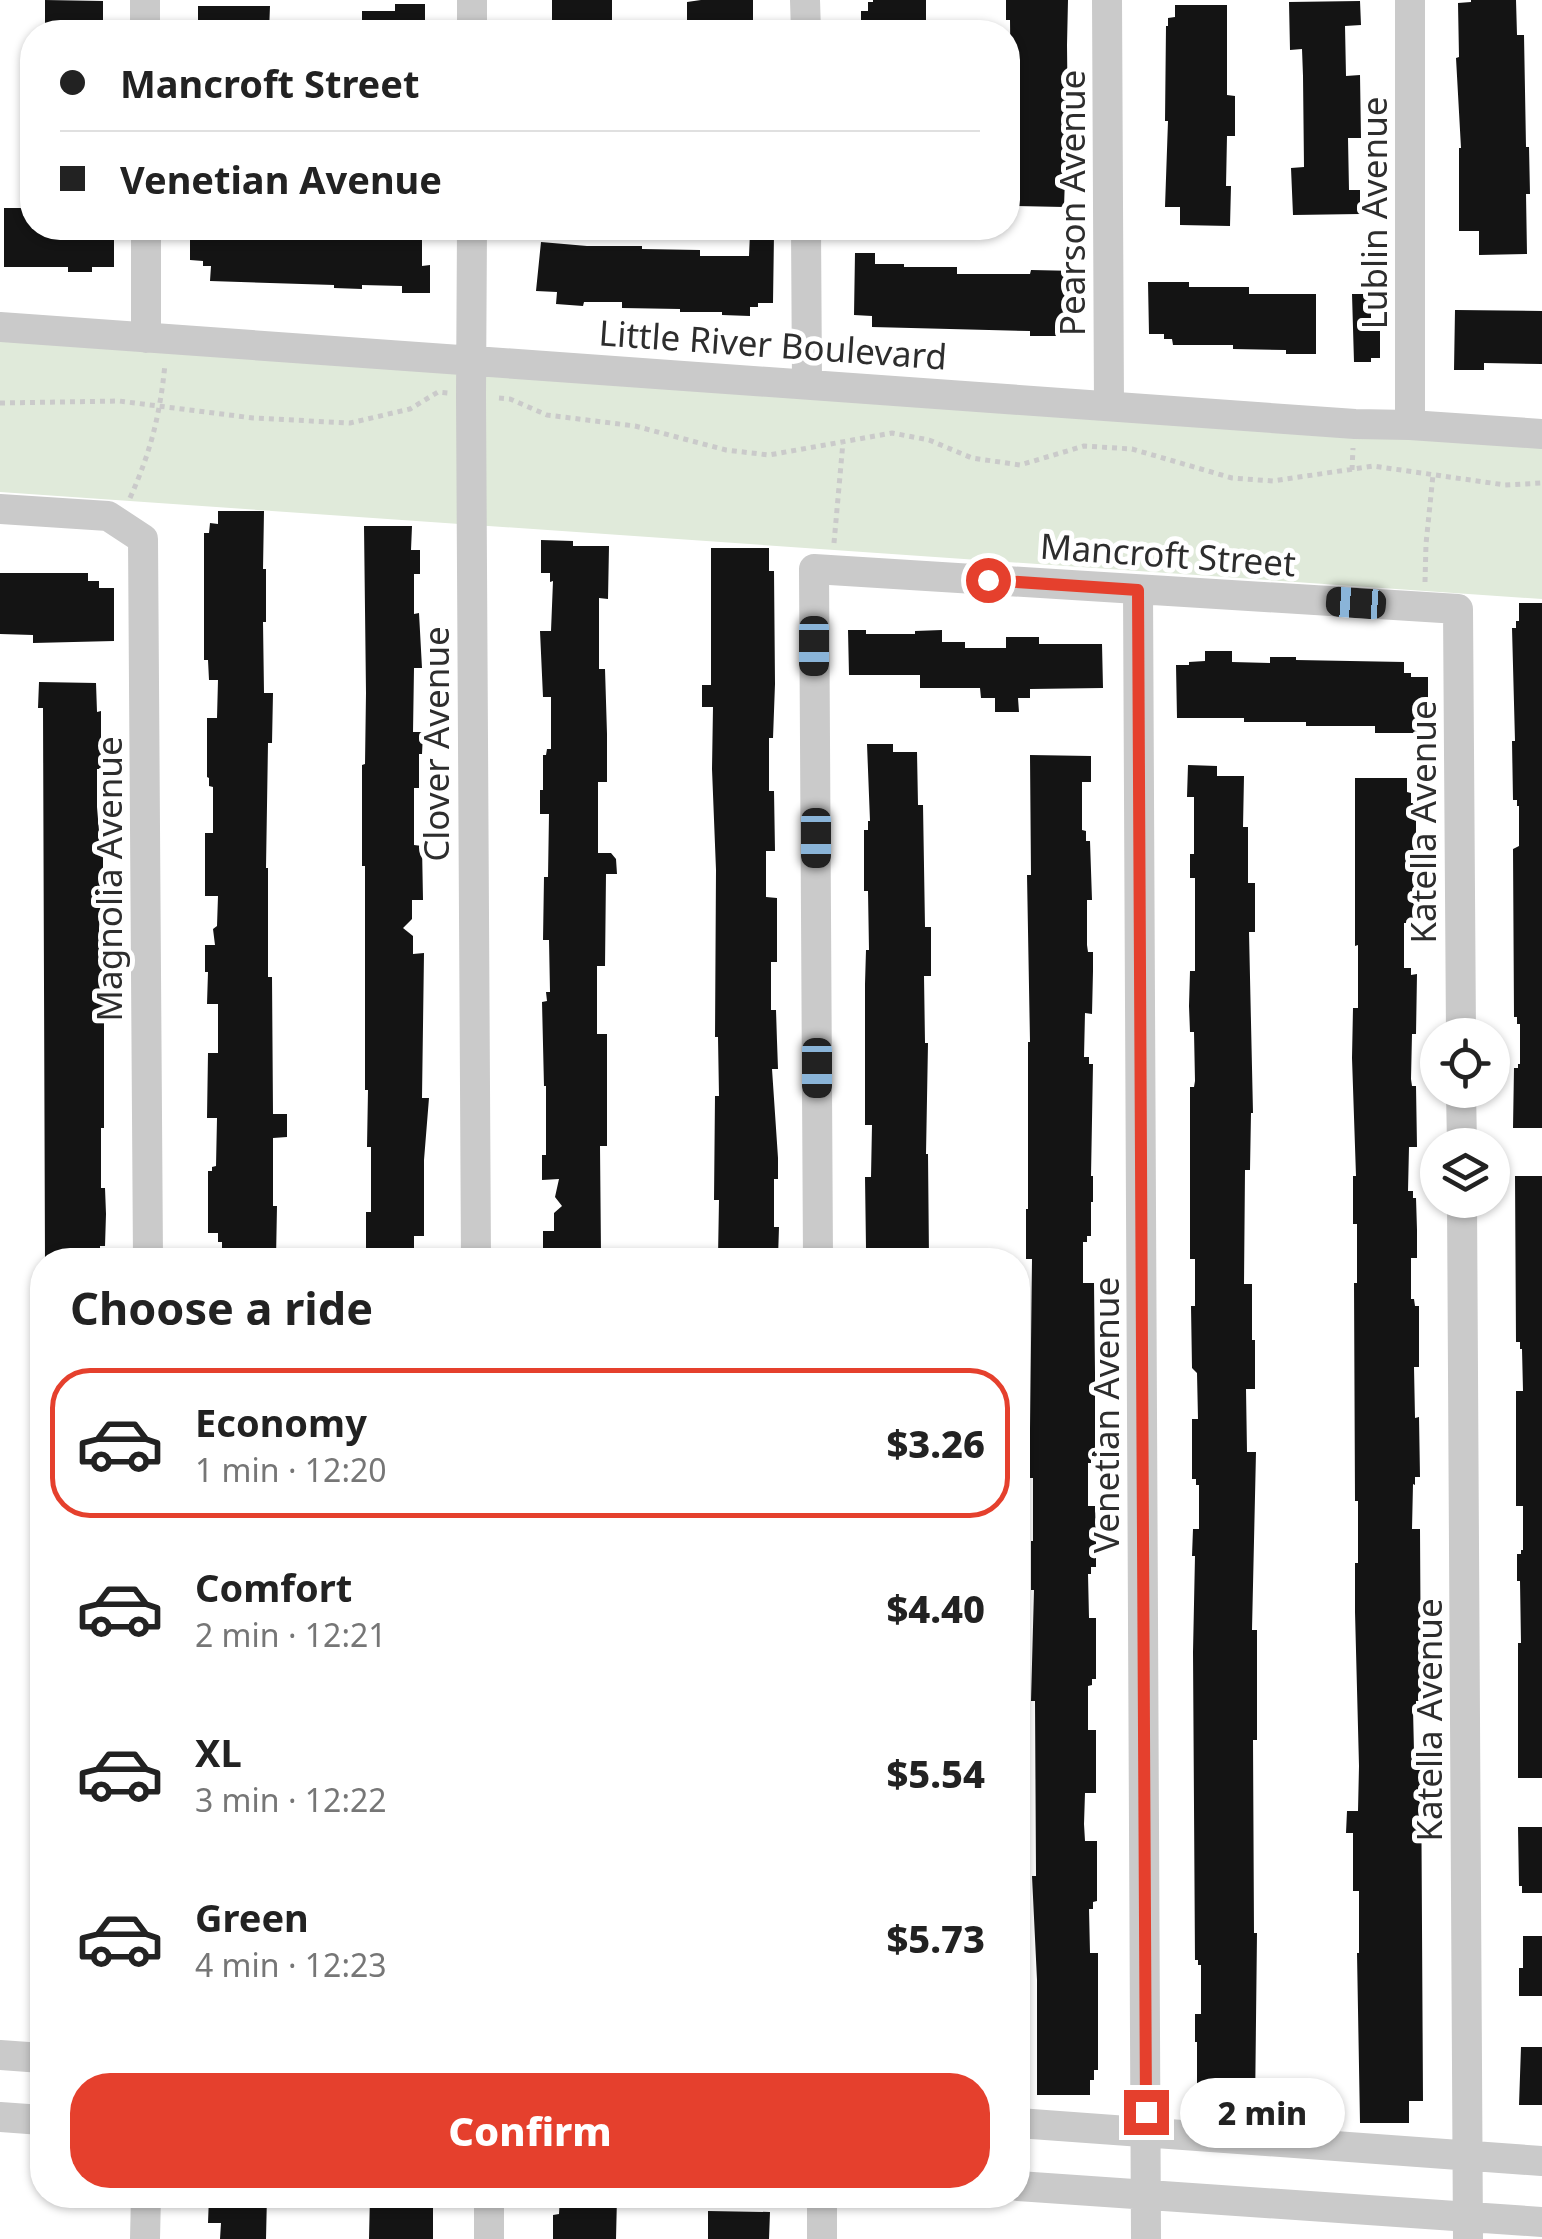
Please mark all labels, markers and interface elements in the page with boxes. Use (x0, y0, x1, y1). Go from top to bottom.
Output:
text: Mancroft Street (120, 57, 419, 109)
street label: Pearson Avenue (1048, 70, 1095, 336)
street label: Lublin Avenue (1350, 96, 1397, 330)
text: Venetian Avenue (120, 153, 442, 205)
street label: Little River Boulevard (597, 308, 949, 380)
street label: Mancroft Street (1039, 522, 1297, 586)
route start (966, 558, 1011, 603)
car (1325, 586, 1387, 620)
car (799, 616, 829, 676)
street label: Clover Avenue (412, 626, 459, 862)
street label: Katella Avenue (1399, 700, 1446, 944)
street label: Magnolia Avenue (85, 736, 132, 1022)
car (801, 808, 831, 868)
map controls (1420, 1018, 1510, 1218)
button: locate (1420, 1018, 1510, 1108)
car (802, 1038, 832, 1098)
button: layers (1420, 1128, 1510, 1218)
text: Choose a ride (70, 1277, 373, 1338)
street label: Venetian Avenue (1082, 1277, 1129, 1553)
text: Economy (195, 1396, 367, 1448)
icon: car (75, 1398, 165, 1488)
text: $3.26 (886, 1417, 985, 1469)
text: 1 min · 12:20 (195, 1448, 387, 1491)
text: Comfort (195, 1561, 352, 1613)
icon: car (75, 1563, 165, 1653)
text: $4.40 (886, 1582, 985, 1634)
street label: Katella Avenue (1405, 1598, 1452, 1842)
text: 2 min · 12:21 (195, 1613, 387, 1656)
text: XL (195, 1726, 242, 1778)
icon: car (75, 1728, 165, 1818)
text: $5.54 (886, 1747, 985, 1799)
text: 3 min · 12:22 (195, 1778, 387, 1821)
text: Green (195, 1891, 309, 1943)
icon: car (75, 1893, 165, 1983)
text: $5.73 (886, 1912, 985, 1964)
text: 4 min · 12:23 (195, 1943, 387, 1986)
button: Confirm (70, 2073, 990, 2188)
callout: 2 min (1181, 2077, 1346, 2147)
route end (1124, 2090, 1169, 2135)
text: 2 min (1218, 2091, 1307, 2134)

